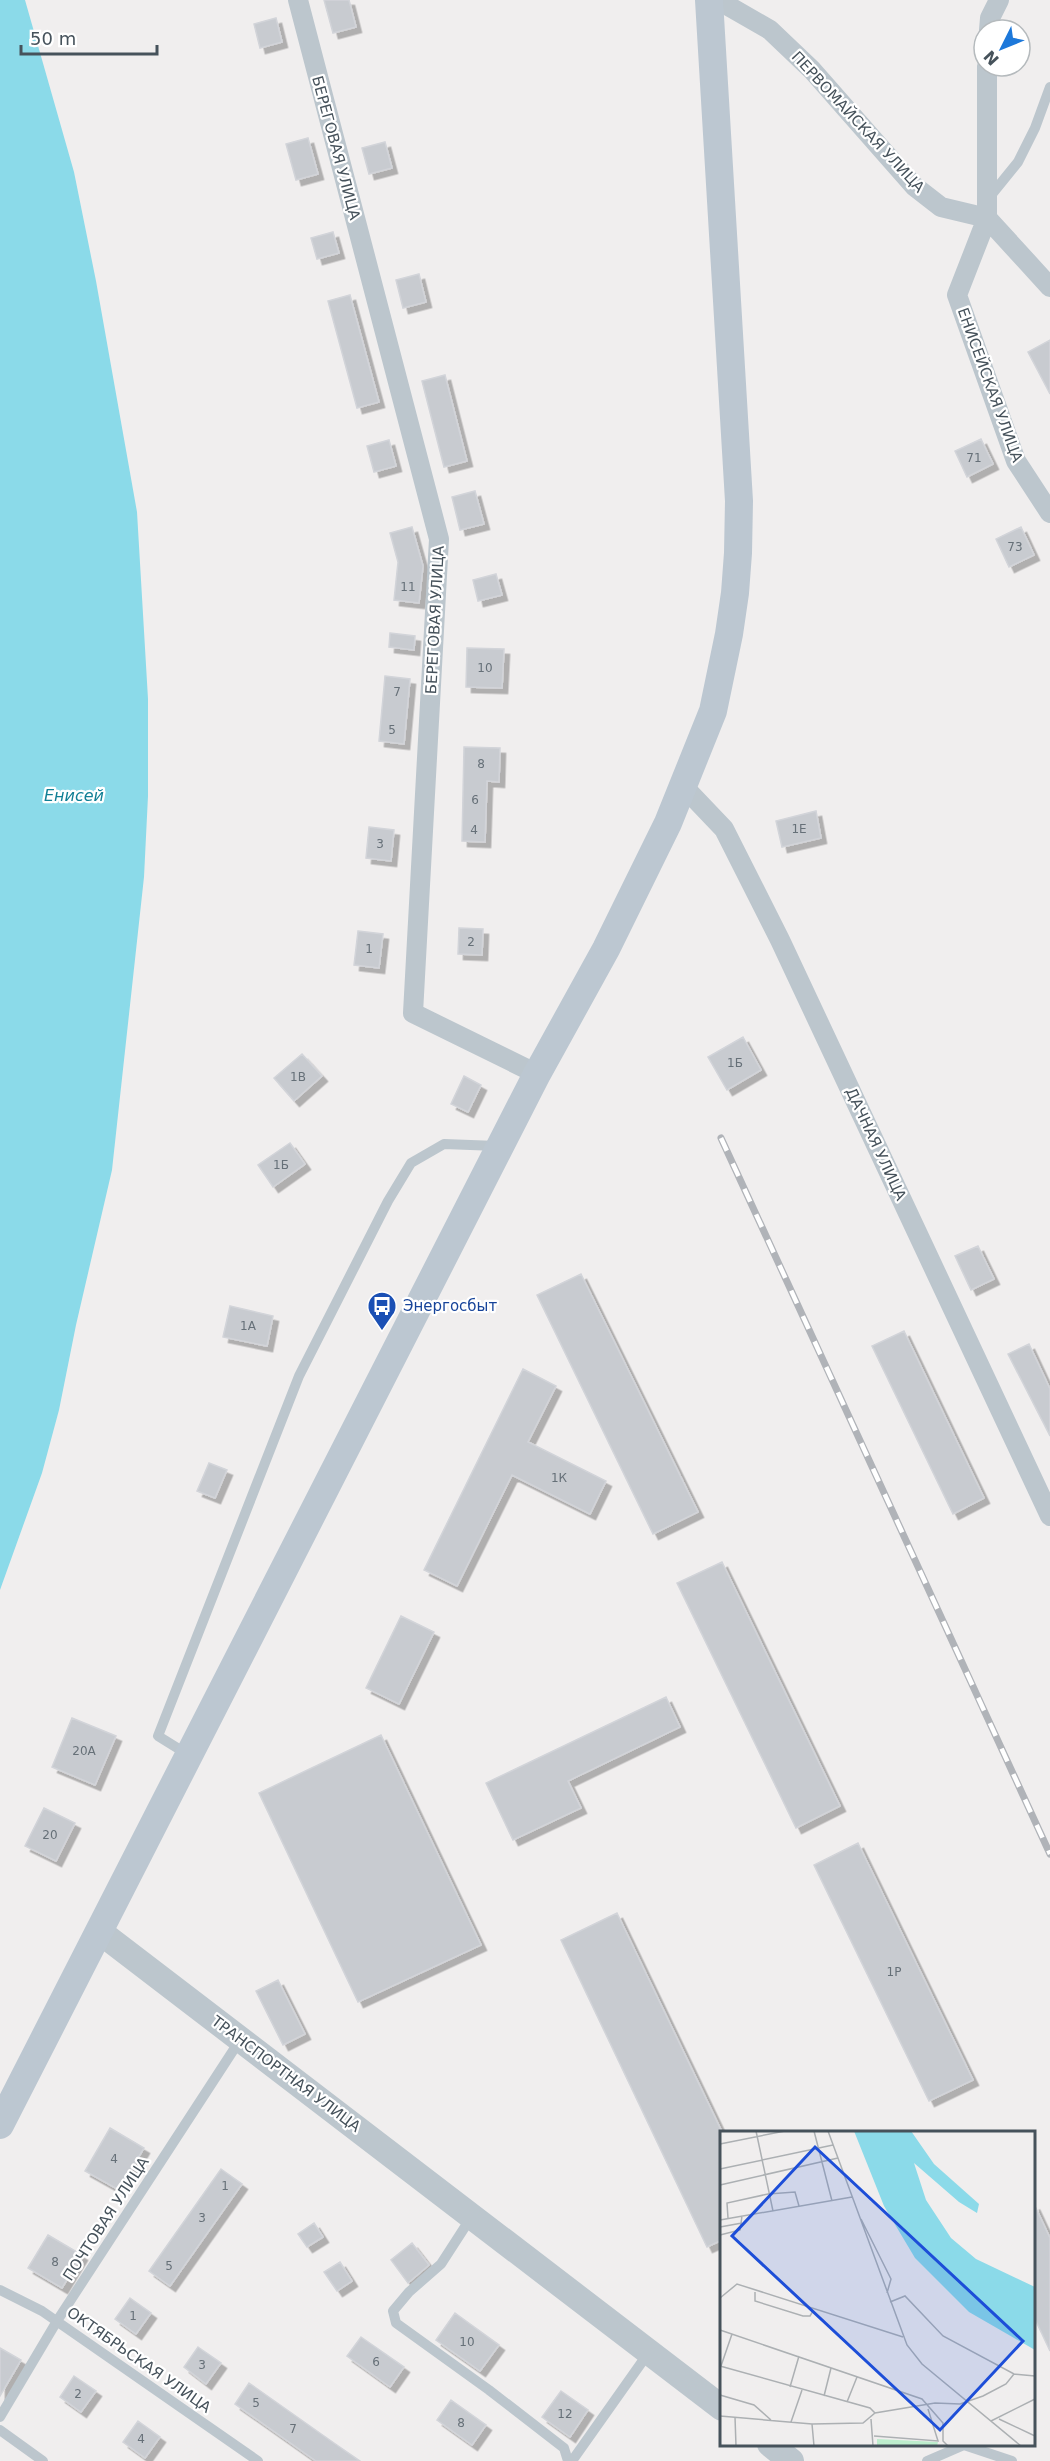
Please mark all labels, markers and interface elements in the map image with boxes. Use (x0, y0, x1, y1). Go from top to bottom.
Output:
scale bar (21, 18, 158, 56)
north arrow (972, 18, 1032, 78)
text: 50 m (30, 28, 76, 49)
street label: ПЕРВОМАЙСКАЯ УЛИЦА (788, 47, 929, 197)
text: N (980, 47, 1003, 69)
street label: БЕРЕГОВАЯ УЛИЦА (308, 74, 364, 223)
street label: ЕНИСЕЙСКАЯ УЛИЦА (954, 305, 1028, 465)
house number: 71 (966, 451, 982, 465)
house number: 73 (1007, 540, 1023, 554)
street label: БЕРЕГОВАЯ УЛИЦА (422, 545, 448, 695)
house number: 11 (400, 580, 416, 594)
house number: 10 (477, 661, 493, 675)
house number: 7 (393, 685, 401, 699)
house number: 5 (388, 723, 396, 737)
house number: 8 (477, 757, 485, 771)
water label: Енисей (44, 786, 104, 805)
house number: 6 (471, 793, 479, 807)
house number: 1Е (791, 822, 807, 836)
house number: 4 (470, 823, 478, 837)
house number: 3 (376, 837, 384, 851)
house number: 2 (467, 935, 475, 949)
house number: 1 (365, 942, 373, 956)
house number: 1Б (727, 1056, 743, 1070)
house number: 1В (290, 1070, 306, 1084)
street label: ДАЧНАЯ УЛИЦА (842, 1085, 910, 1204)
house number: 1Б (273, 1158, 289, 1172)
bus stop icon: Энергосбыт (366, 1290, 398, 1332)
place label: Энергосбыт (403, 1297, 497, 1315)
house number: 1А (240, 1319, 257, 1333)
house number: 1К (551, 1471, 568, 1485)
house number: 20А (72, 1744, 97, 1758)
house number: 20 (42, 1828, 58, 1842)
house number: 1Р (887, 1965, 901, 1979)
street label: ТРАНСПОРТНАЯ УЛИЦА (207, 2012, 365, 2136)
inset map (720, 2131, 1035, 2446)
house number: 4 (110, 2152, 118, 2166)
street label: ПОЧТОВАЯ УЛИЦА (59, 2153, 153, 2284)
house number: 1 (221, 2179, 229, 2193)
house number: 3 (198, 2211, 206, 2225)
house number: 8 (51, 2255, 59, 2269)
house number: 5 (165, 2259, 173, 2273)
street label: ОКТЯБРЬСКАЯ УЛИЦА (63, 2303, 215, 2417)
house number: 1 (129, 2309, 137, 2323)
house number: 10 (459, 2335, 475, 2349)
house number: 6 (372, 2355, 380, 2369)
house number: 3 (198, 2358, 206, 2372)
house number: 2 (74, 2387, 82, 2401)
house number: 5 (252, 2396, 260, 2410)
house number: 12 (557, 2407, 573, 2421)
house number: 8 (457, 2416, 465, 2430)
house number: 7 (289, 2422, 297, 2436)
house number: 4 (137, 2432, 145, 2446)

